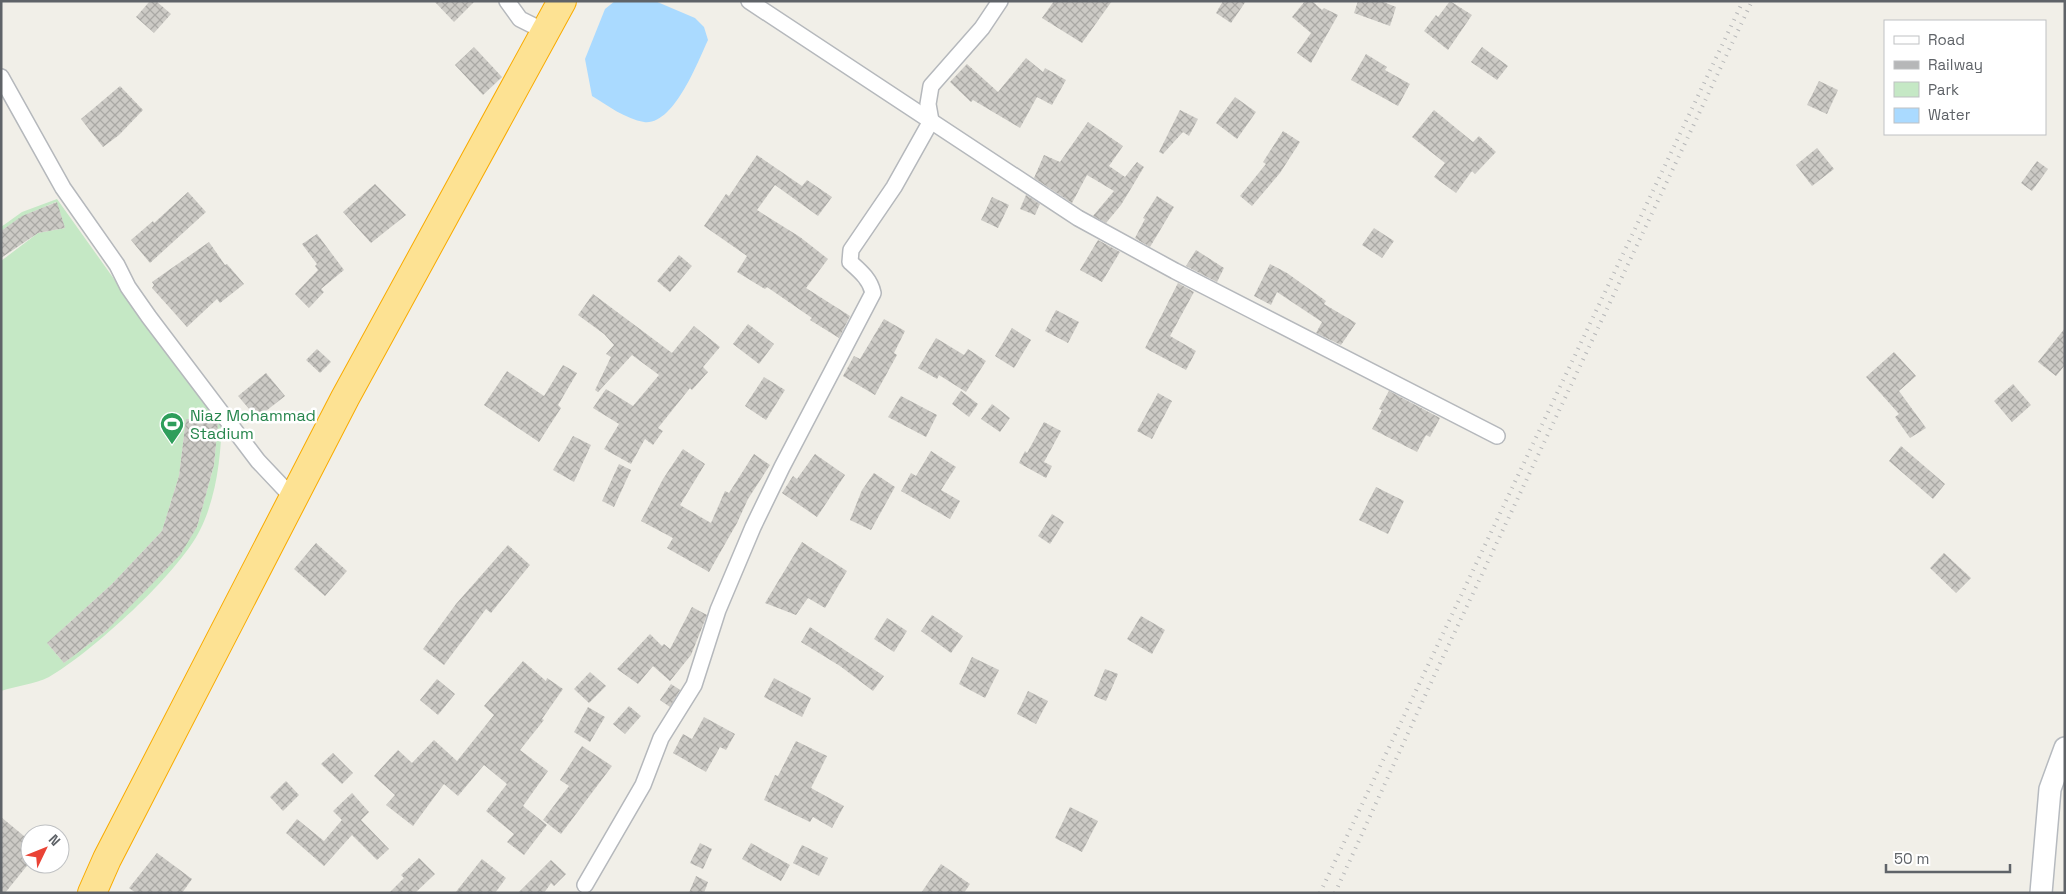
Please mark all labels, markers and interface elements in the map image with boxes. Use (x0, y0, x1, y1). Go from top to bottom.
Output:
legend (1884, 20, 2046, 135)
text: Road (1928, 30, 1965, 49)
text: Railway (1928, 55, 1983, 74)
text: Park (1928, 80, 1959, 99)
text: Water (1928, 105, 1971, 124)
place label: Niaz Mohammad Stadium (190, 405, 316, 444)
sports icon: Niaz Mohammad Stadium (159, 411, 185, 445)
north arrow (20, 824, 70, 874)
text: N (45, 831, 64, 850)
scale bar (1886, 842, 2010, 874)
text: 50 m (1894, 849, 1929, 868)

